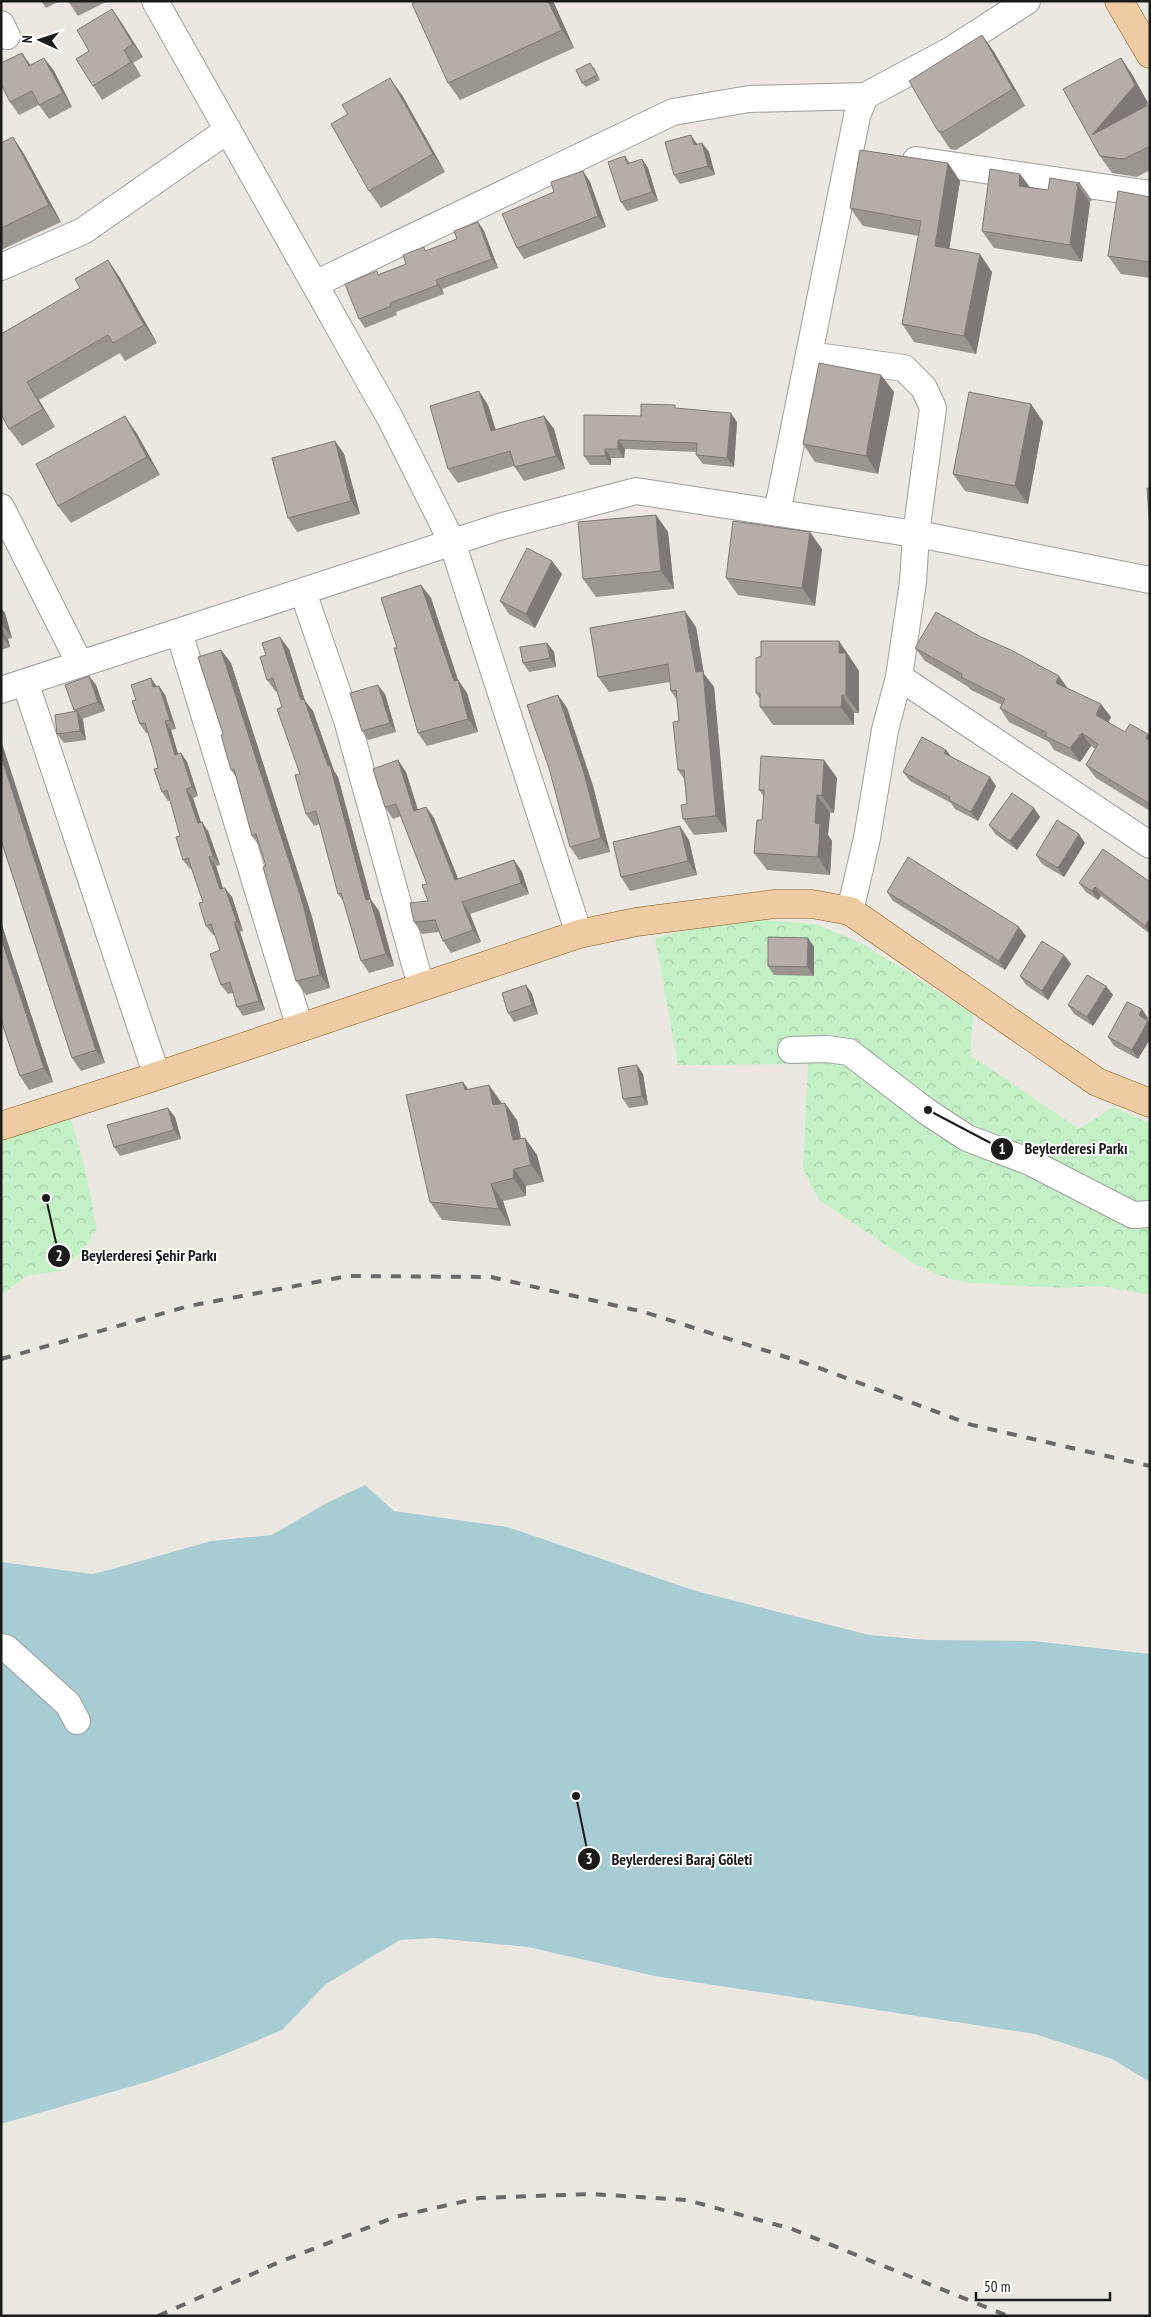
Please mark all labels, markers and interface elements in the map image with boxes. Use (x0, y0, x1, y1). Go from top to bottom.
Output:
north arrow (15, 15, 65, 65)
text: N (18, 35, 36, 44)
callout: Beylerderesi Parkı (989, 1133, 1137, 1164)
text: Beylerderesi Parkı (1024, 1138, 1128, 1158)
text: 1 (998, 1139, 1006, 1158)
callout: Beylerderesi Şehir Parkı (46, 1240, 227, 1271)
text: Beylerderesi Şehir Parkı (81, 1245, 217, 1265)
text: 2 (55, 1246, 63, 1265)
callout: Beylerderesi Baraj Göleti (576, 1844, 762, 1875)
text: 3 (585, 1849, 593, 1868)
text: Beylerderesi Baraj Göleti (612, 1849, 753, 1869)
scale bar (976, 2270, 1110, 2302)
text: 50 m (984, 2277, 1010, 2296)

